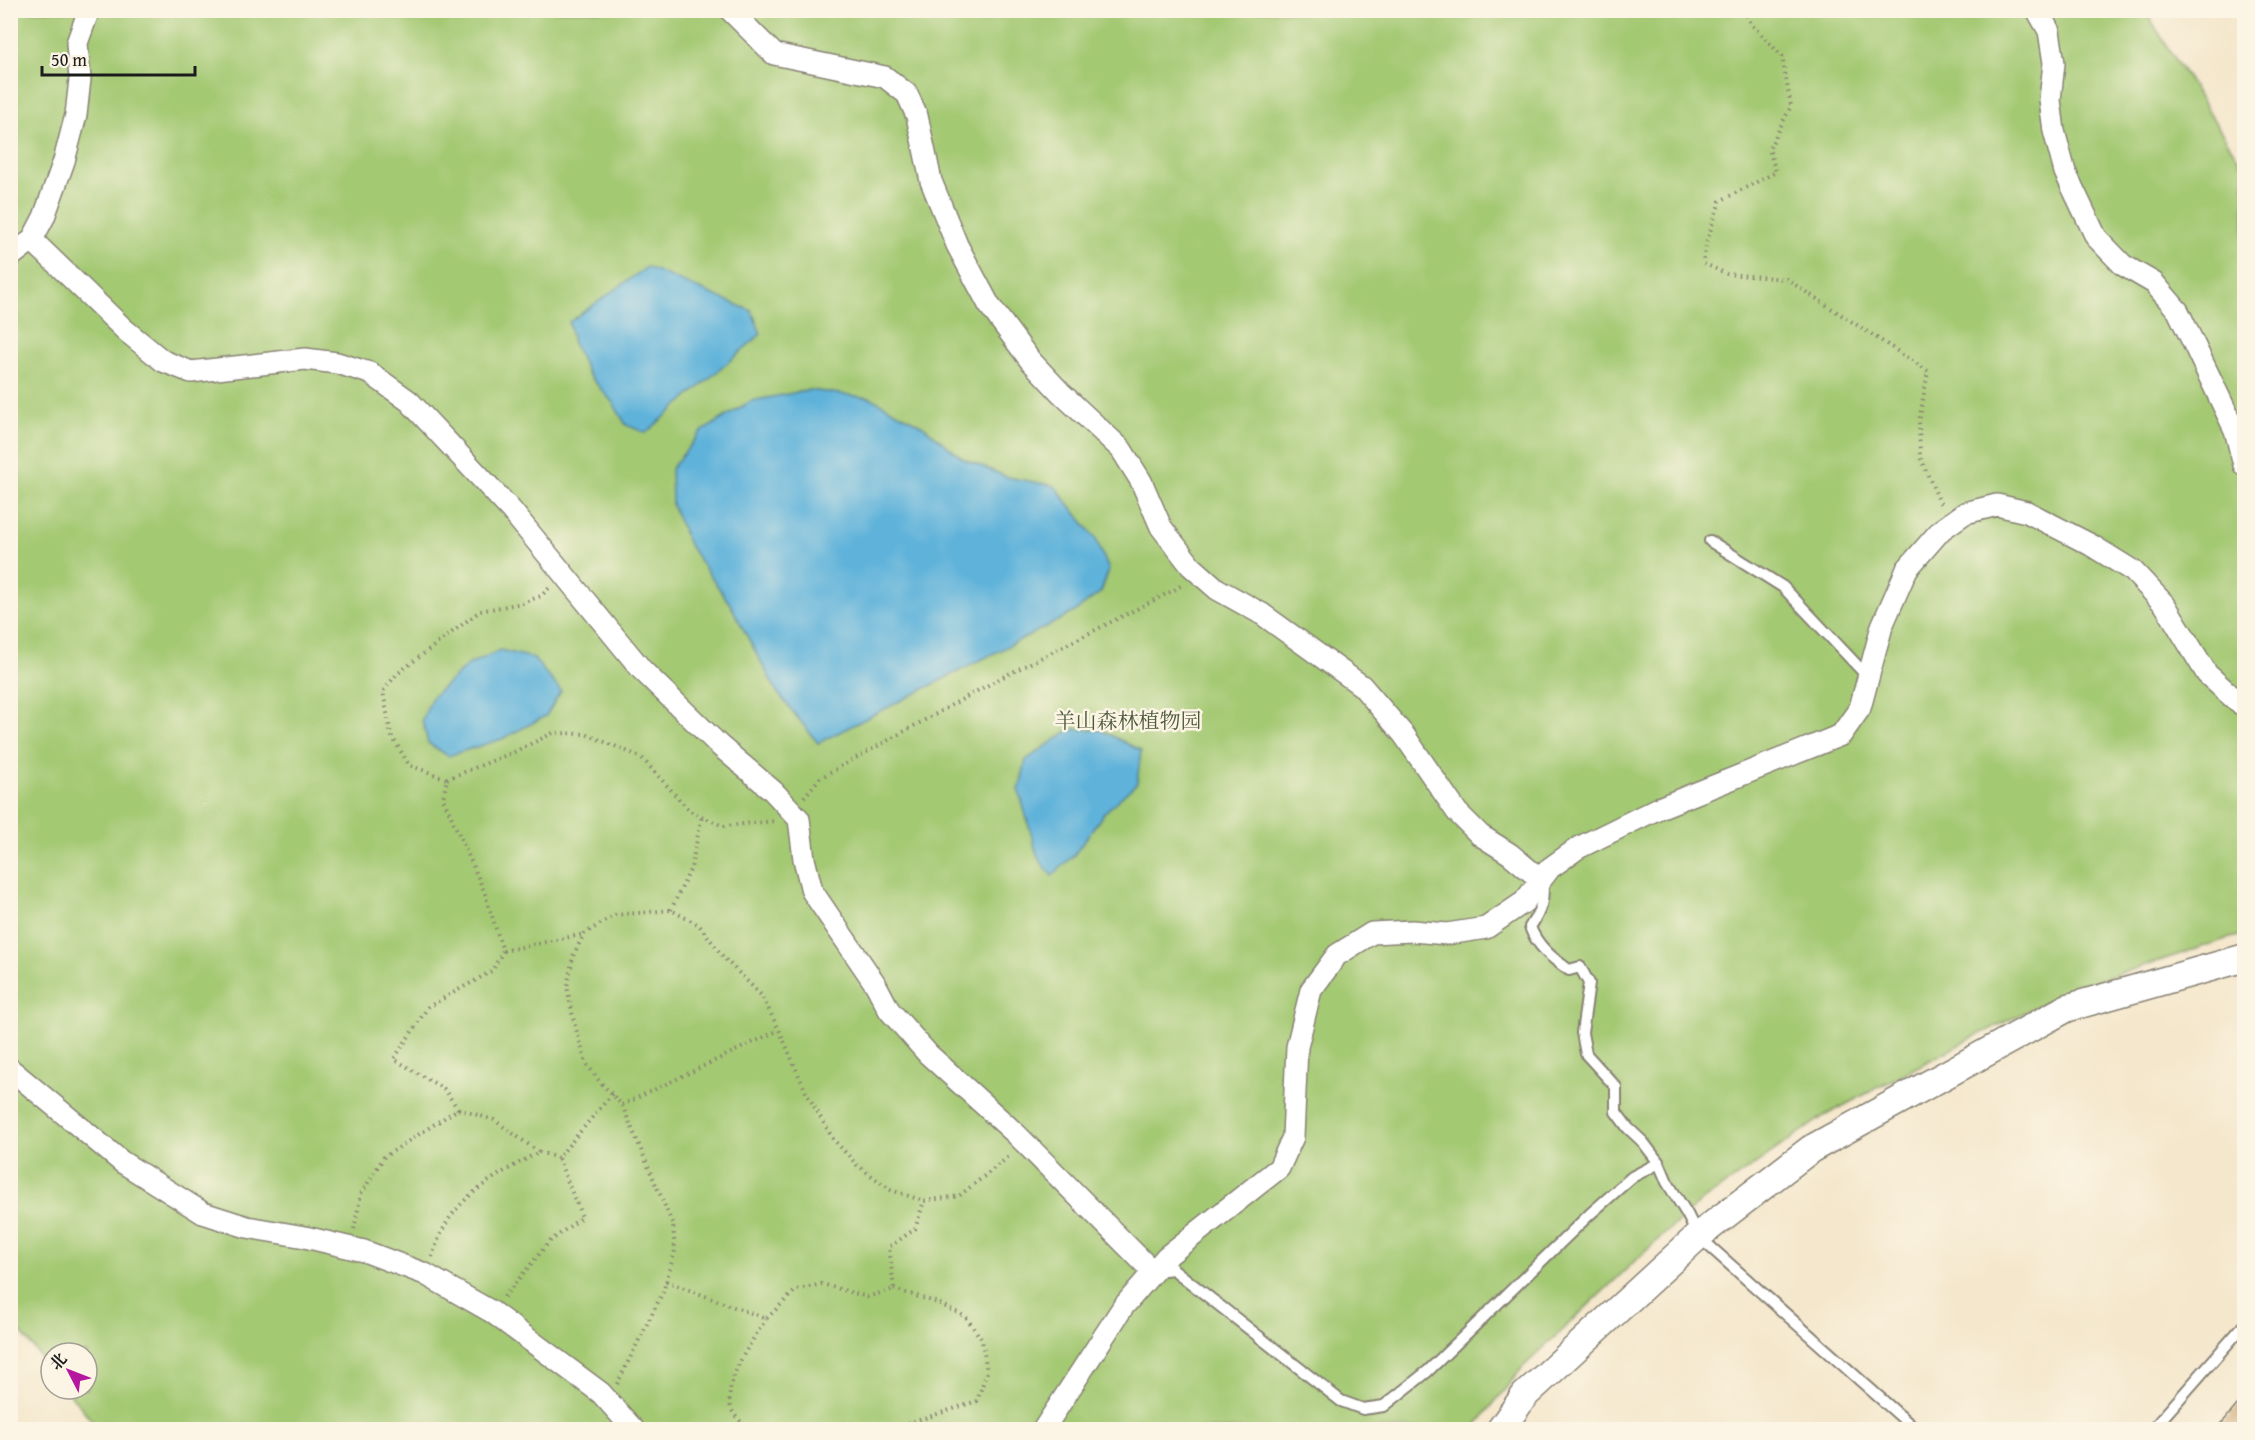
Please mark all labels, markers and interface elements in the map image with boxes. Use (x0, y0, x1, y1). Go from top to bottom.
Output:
scale bar (42, 39, 195, 77)
text: 50 m (51, 46, 87, 73)
park label: 羊山森林植物园 (1055, 705, 1202, 736)
north arrow (39, 1341, 99, 1401)
text: 北 (44, 1347, 72, 1375)

